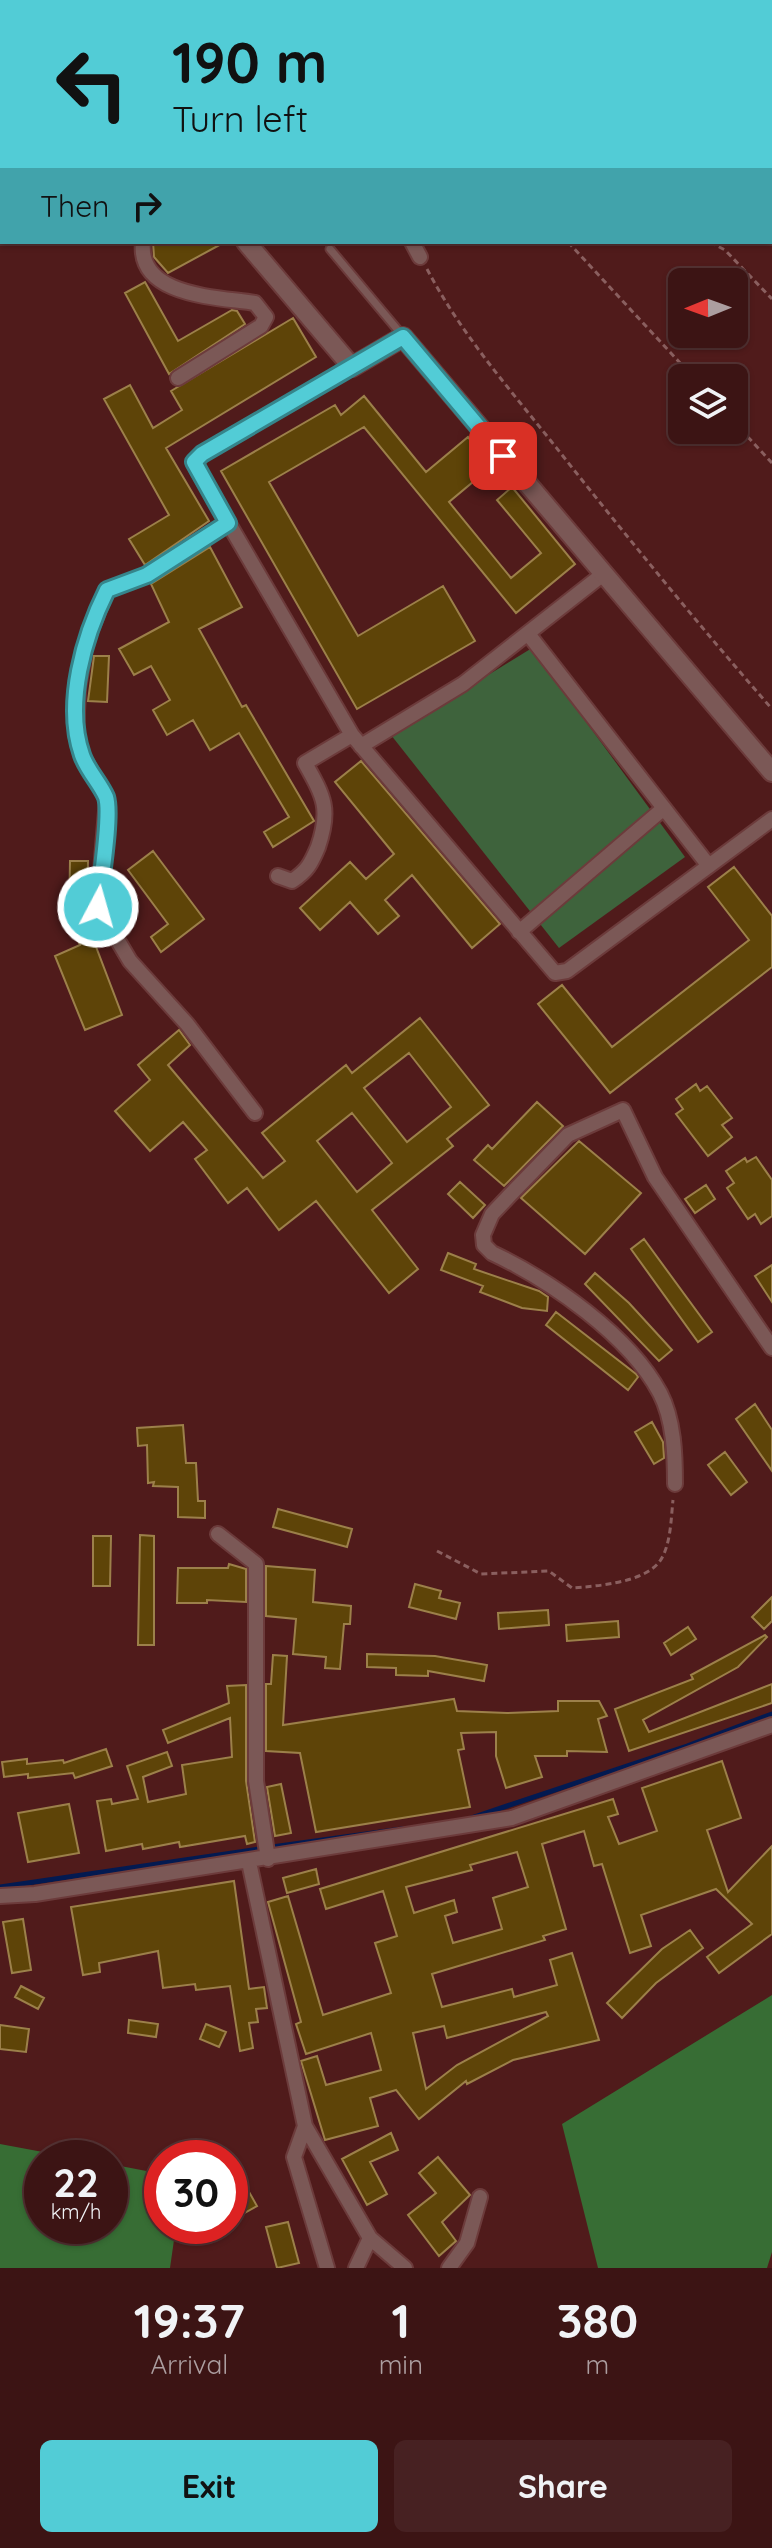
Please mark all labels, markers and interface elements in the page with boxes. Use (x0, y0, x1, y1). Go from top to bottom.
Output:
text: 190 m (172, 27, 327, 97)
icon: left (40, 32, 144, 136)
text: Turn left (172, 96, 308, 141)
icon: right (125, 184, 169, 228)
text: Then (40, 187, 109, 225)
north arrow (668, 268, 748, 348)
map controls (668, 268, 748, 444)
button: layers (668, 364, 748, 444)
pin (469, 422, 537, 490)
icon: arrive (481, 434, 525, 478)
position arrow (56, 865, 140, 949)
speed limit sign: 30 (144, 2140, 248, 2244)
text: 22 (53, 2157, 99, 2207)
text: km/h (51, 2199, 101, 2224)
text: 19:37 (134, 2290, 245, 2350)
text: 1 (391, 2290, 410, 2350)
text: 380 (557, 2290, 638, 2350)
text: Arrival (150, 2348, 228, 2381)
text: min (379, 2348, 423, 2381)
text: m (586, 2348, 609, 2381)
button: Exit (40, 2440, 378, 2532)
button: Share (394, 2440, 732, 2532)

